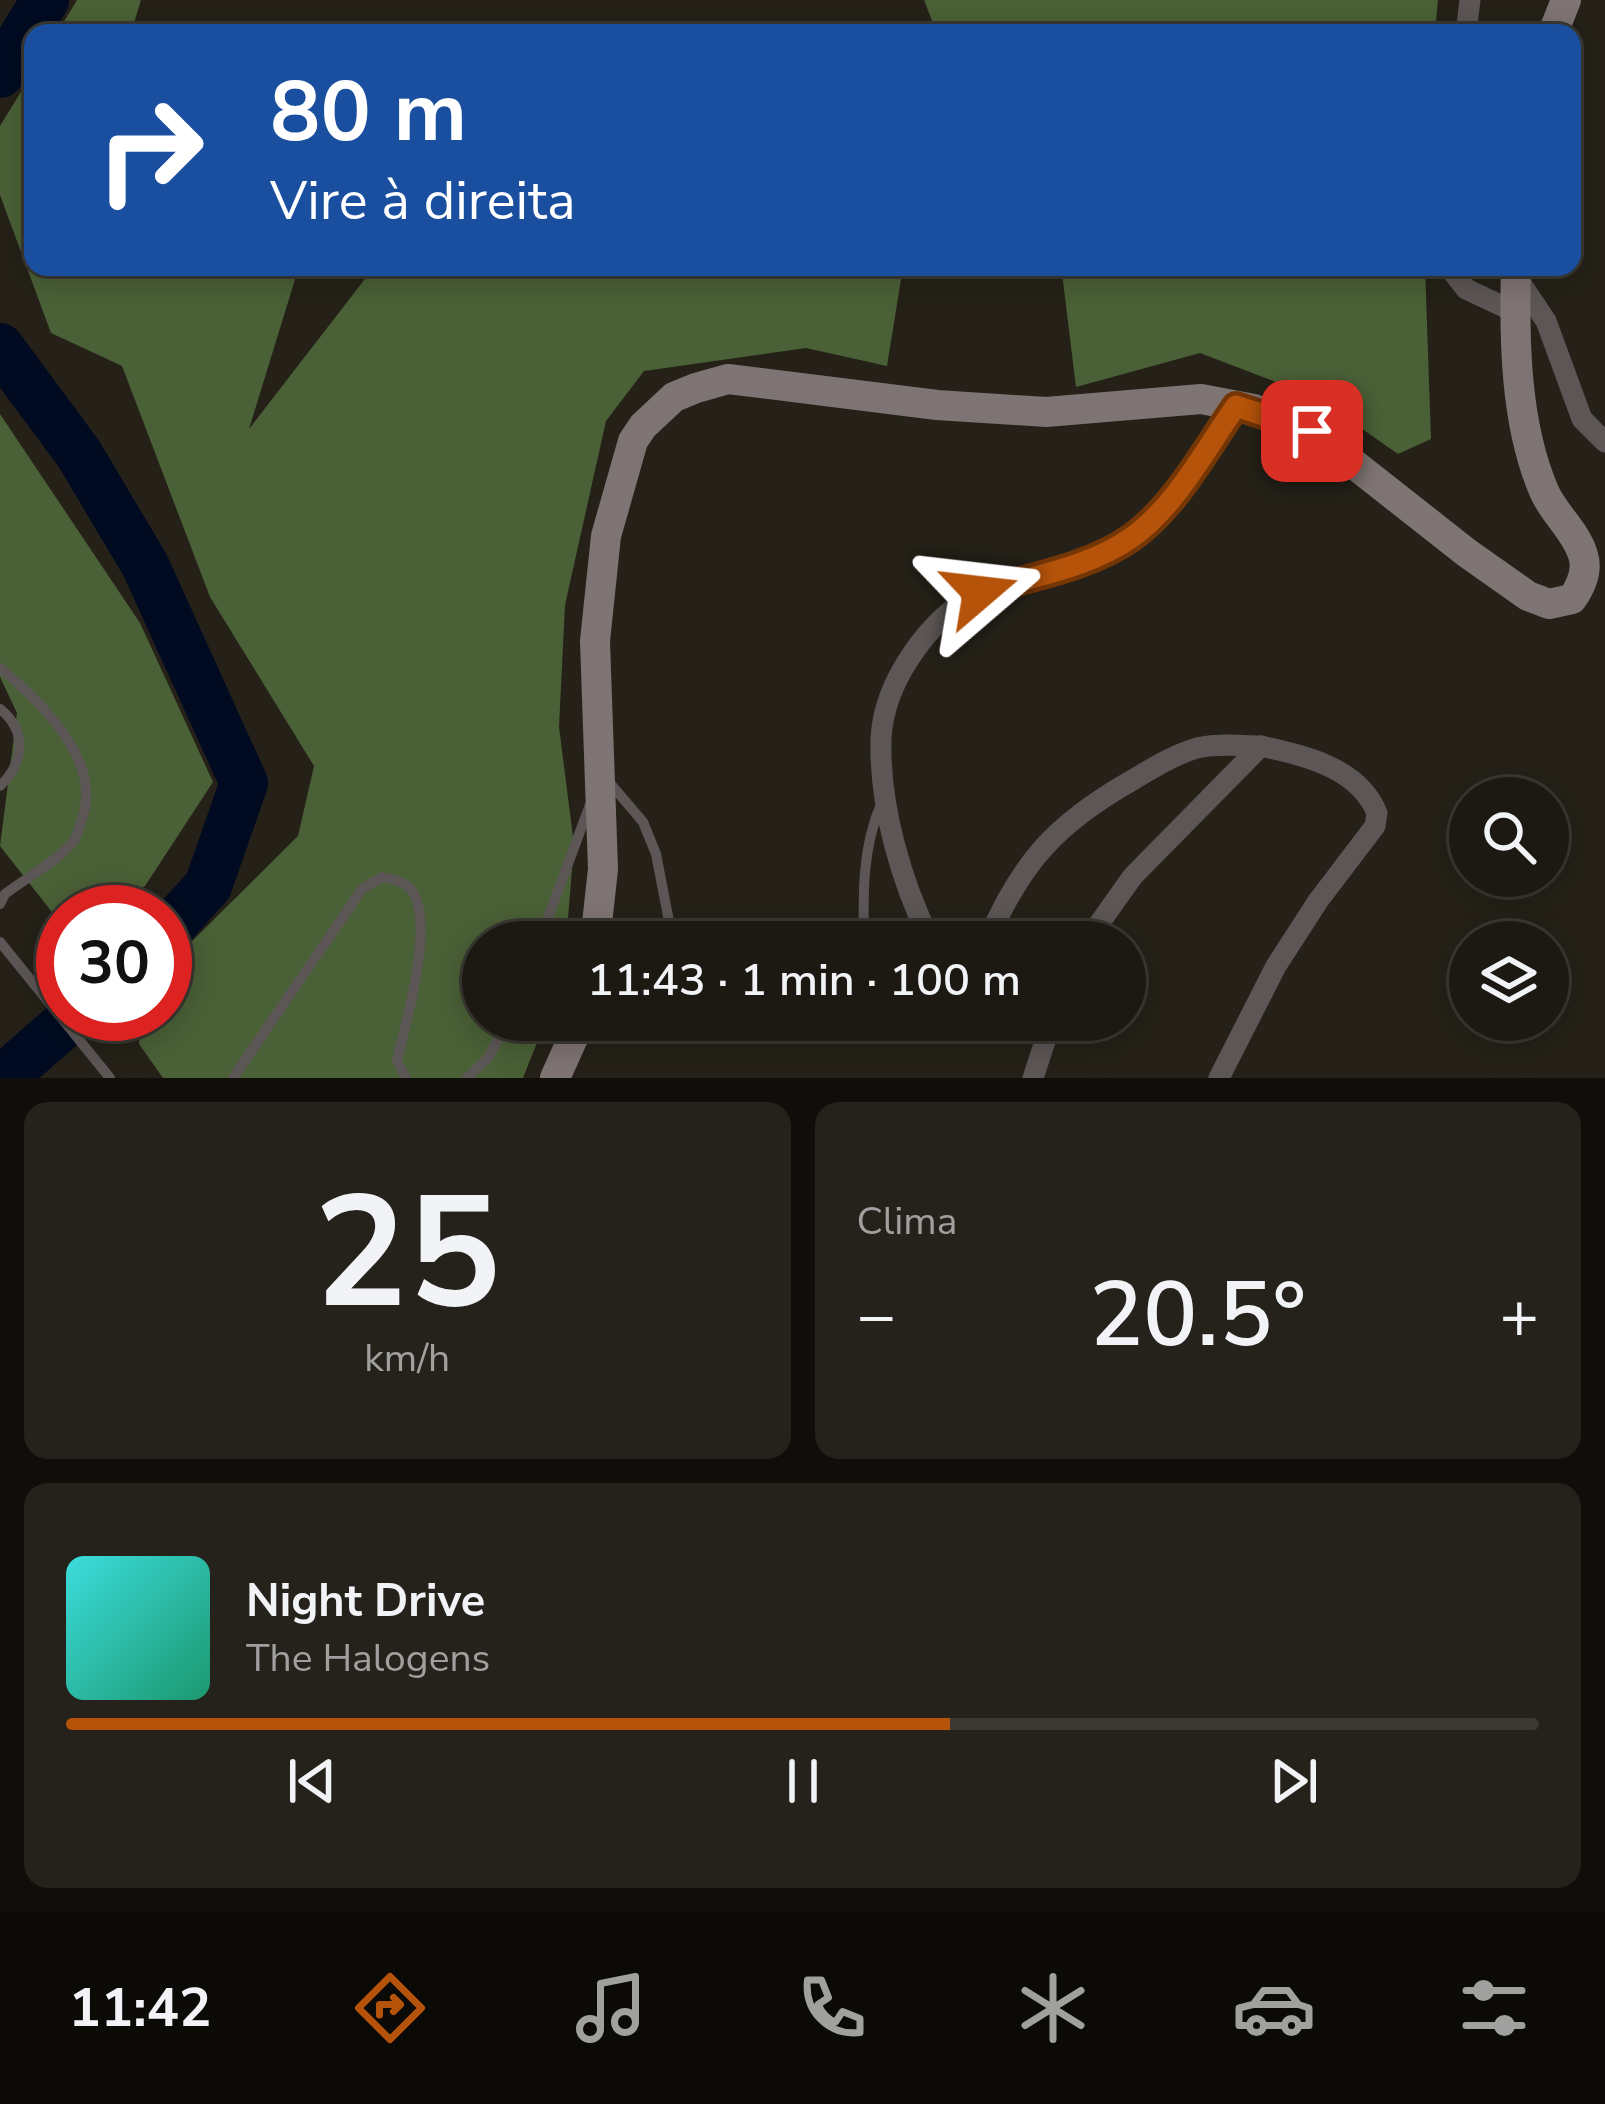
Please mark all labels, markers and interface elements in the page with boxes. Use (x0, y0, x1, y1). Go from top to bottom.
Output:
text: 80 m (270, 55, 467, 170)
icon: right (72, 72, 228, 228)
text: Vire à direita (270, 164, 576, 238)
pin (1261, 380, 1363, 482)
icon: arrive (1279, 398, 1345, 464)
position arrow (917, 529, 1043, 655)
map controls (1449, 777, 1569, 1041)
button: search (1449, 777, 1569, 897)
speed limit sign: 30 (36, 885, 192, 1041)
button: layers (1449, 921, 1569, 1041)
text: 11:43 · 1 min · 100 m (587, 950, 1021, 1011)
text: 25 (314, 1147, 501, 1360)
text: Clima (857, 1195, 957, 1248)
text: 20.5° (1089, 1254, 1306, 1377)
text: − (857, 1271, 896, 1361)
text: + (1499, 1271, 1539, 1361)
text: km/h (364, 1332, 450, 1385)
text: Night Drive (246, 1571, 485, 1632)
text: The Halogens (246, 1632, 490, 1685)
icon: previous (279, 1748, 345, 1814)
icon: pause (770, 1748, 836, 1814)
icon: next (1261, 1748, 1327, 1814)
icon: directions (348, 1966, 432, 2050)
icon: music (569, 1966, 653, 2050)
icon: phone (790, 1966, 874, 2050)
icon: climate (1011, 1966, 1095, 2050)
icon: car (1232, 1966, 1316, 2050)
icon: filters (1452, 1966, 1536, 2050)
text: 11:42 (68, 1971, 211, 2045)

